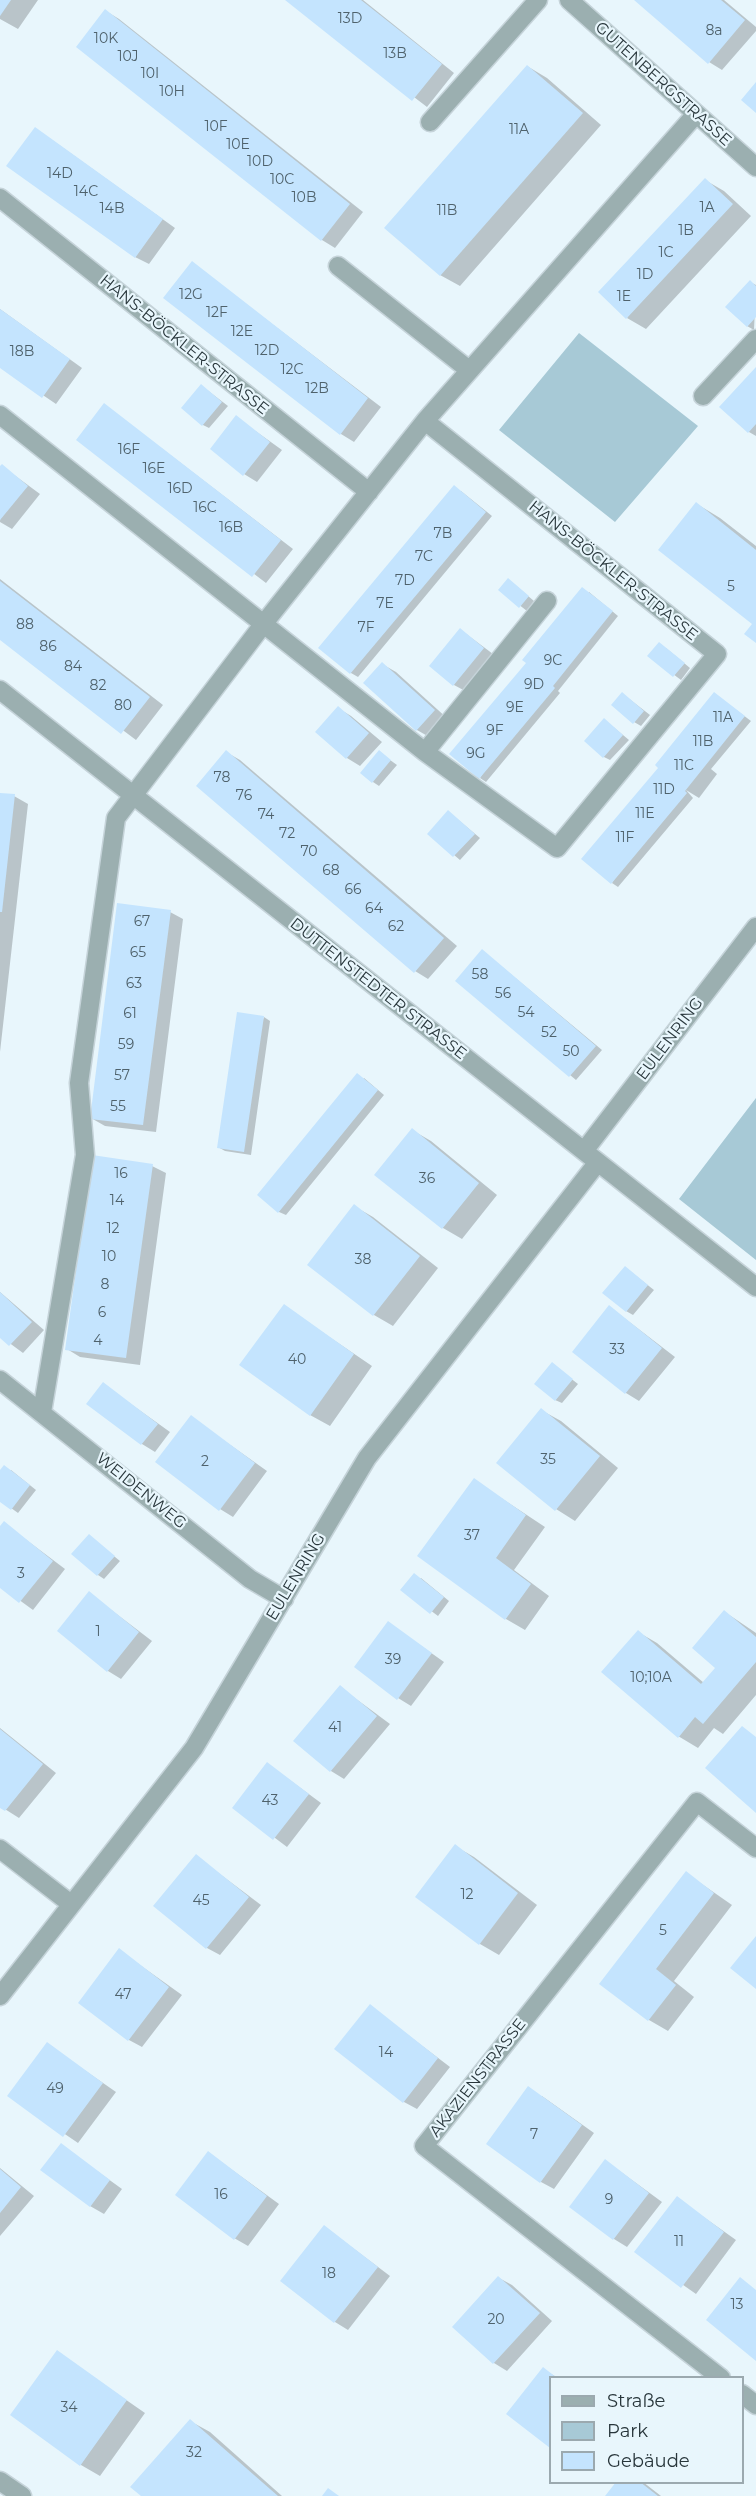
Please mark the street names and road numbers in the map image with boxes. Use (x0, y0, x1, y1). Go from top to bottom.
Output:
street label: GUTENBERGSTRASSE (591, 18, 735, 150)
street label: HANS-BÖCKLER-STRASSE (96, 271, 272, 419)
street label: HANS-BÖCKLER-STRASSE (525, 497, 701, 645)
street label: DUTTENSTEDTER STRASSE (286, 914, 470, 1064)
street label: EULENRING (633, 994, 707, 1084)
street label: WEIDENWEG (92, 1449, 190, 1533)
street label: EULENRING (262, 1530, 330, 1624)
street label: AKAZIENSTRASSE (426, 2015, 530, 2141)

